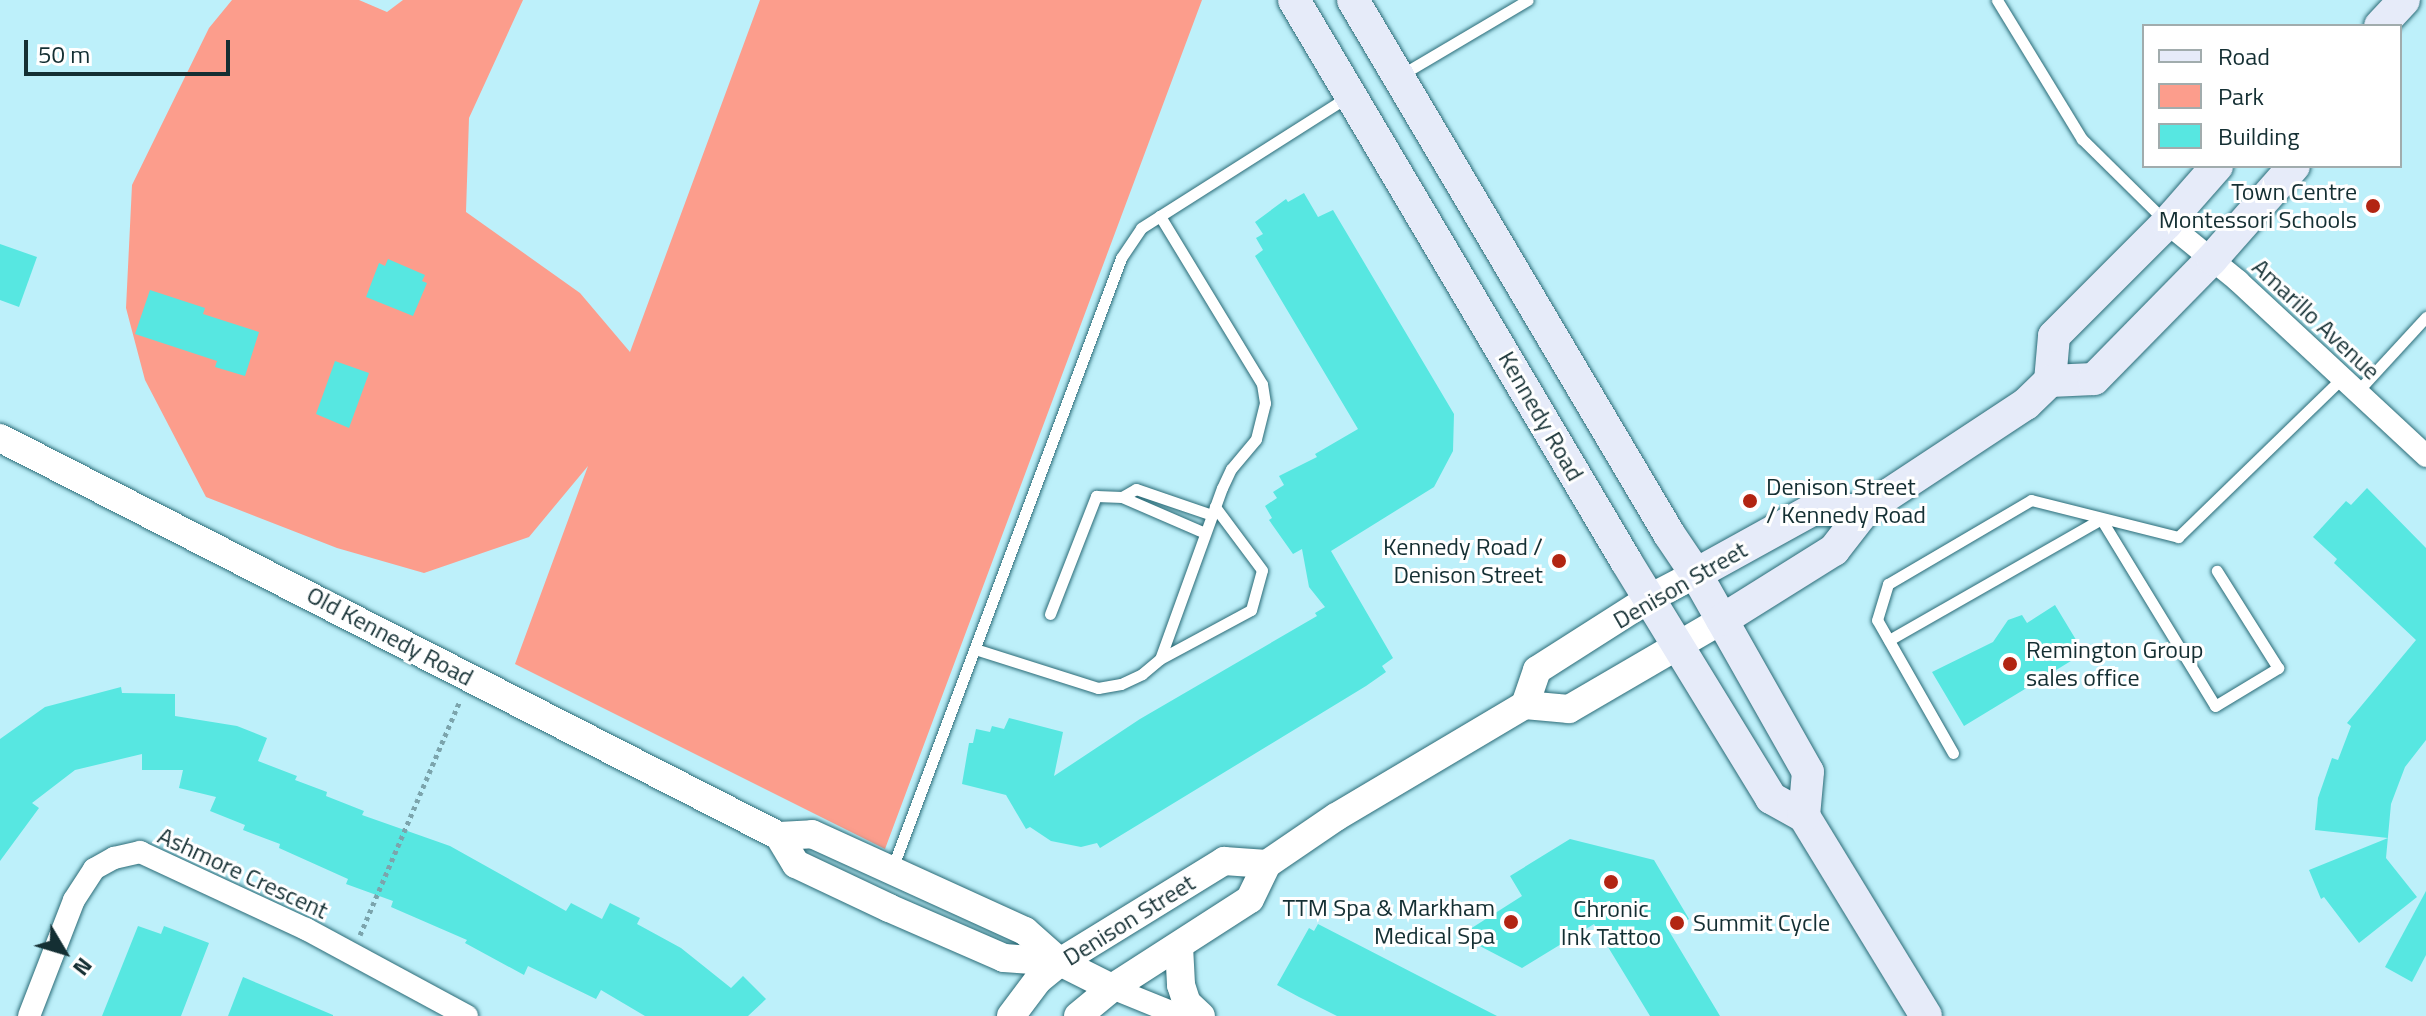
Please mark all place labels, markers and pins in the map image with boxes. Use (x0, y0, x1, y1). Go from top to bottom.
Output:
place label: Town Centre Montessori Schools (2159, 178, 2357, 234)
marker: Town Centre Montessori Schools (2364, 197, 2382, 215)
place label: Denison Street / Kennedy Road (1766, 473, 1926, 529)
marker: Denison Street / Kennedy Road (1741, 492, 1759, 510)
place label: Kennedy Road / Denison Street (1383, 533, 1543, 589)
marker: Kennedy Road / Denison Street (1550, 552, 1568, 570)
place label: Remington Group sales office (2026, 636, 2203, 692)
marker: Remington Group sales office (2001, 655, 2019, 673)
marker: Chronic Ink Tattoo (1602, 873, 1620, 891)
place label: TTM Spa & Markham Medical Spa (1283, 894, 1495, 950)
place label: Chronic Ink Tattoo (1561, 895, 1661, 951)
place label: Summit Cycle (1693, 909, 1830, 937)
marker: TTM Spa & Markham Medical Spa (1502, 913, 1520, 931)
marker: Summit Cycle (1668, 914, 1686, 932)

